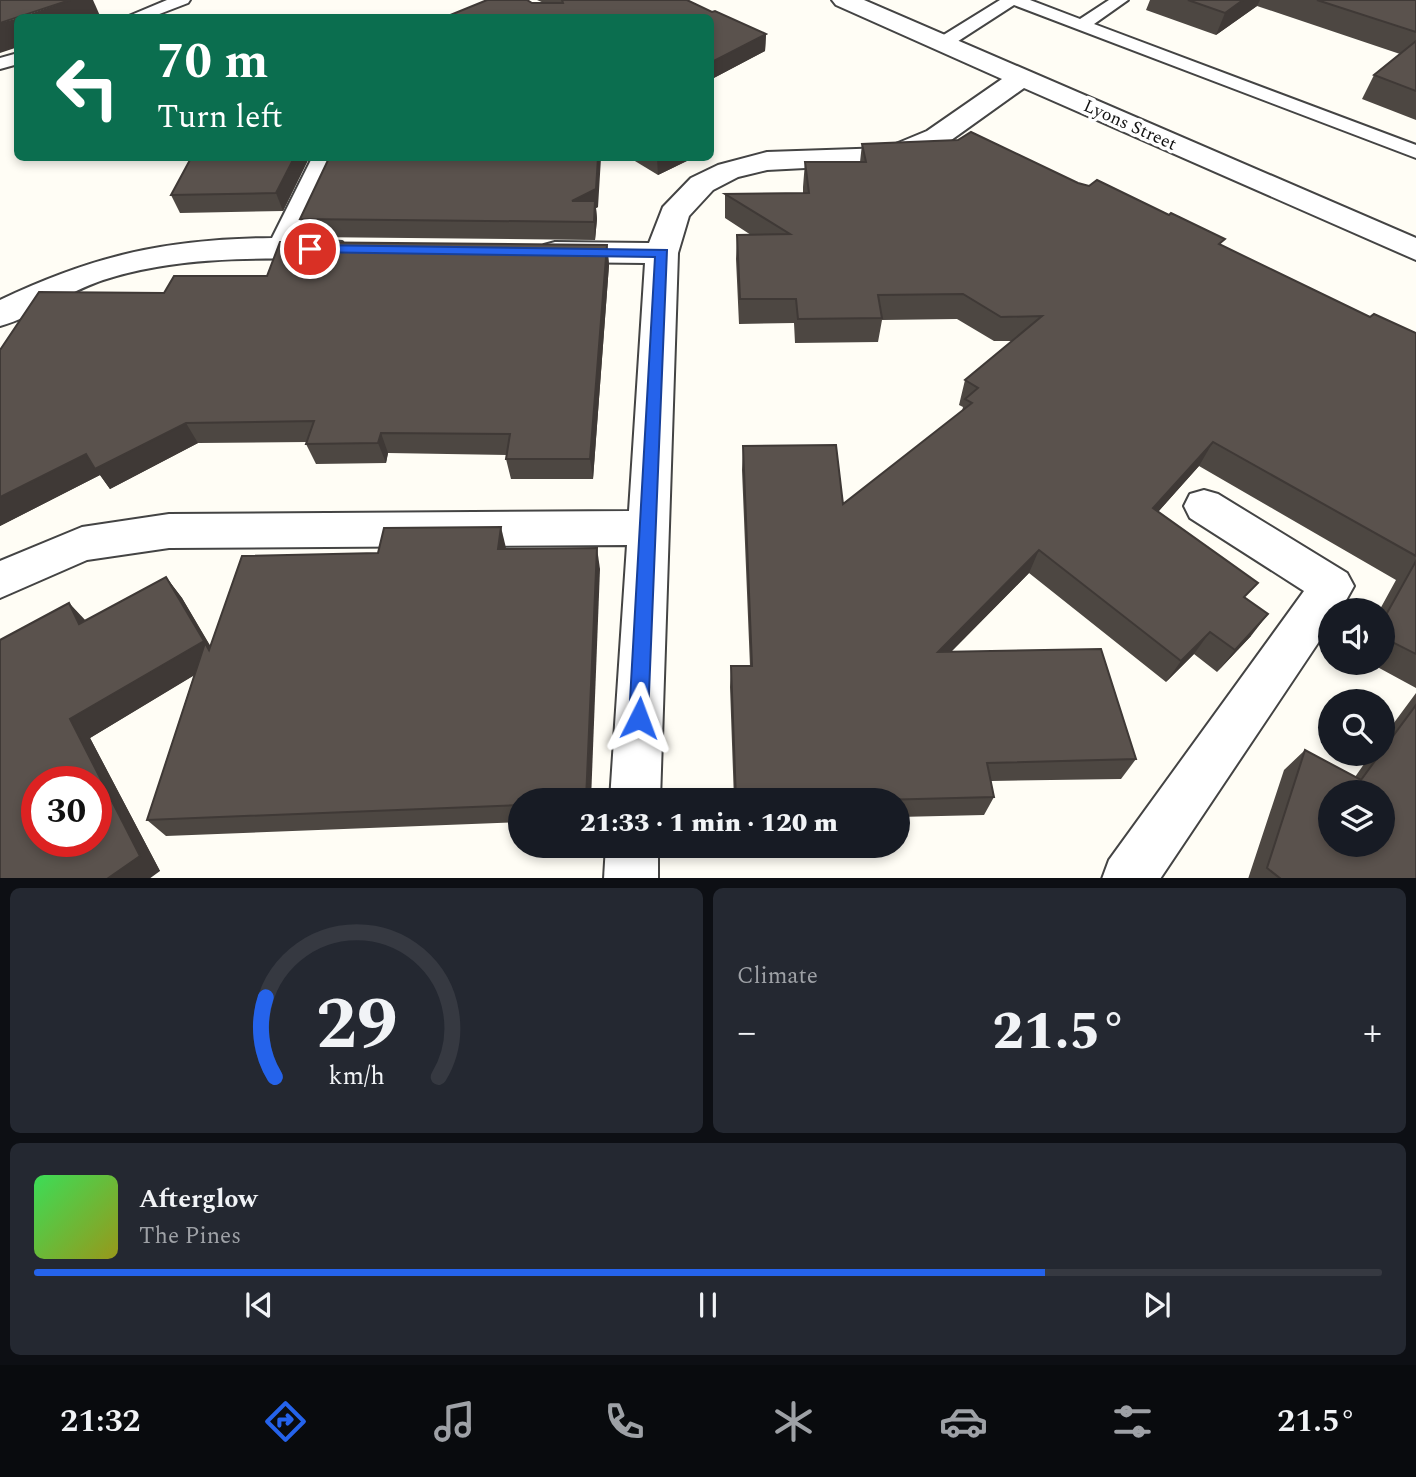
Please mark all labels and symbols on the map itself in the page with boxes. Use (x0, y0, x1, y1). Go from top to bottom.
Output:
street label: Lyons Street (1079, 92, 1181, 158)
pin (280, 219, 340, 279)
position arrow (602, 681, 676, 755)
speed limit sign: 30 (21, 766, 112, 857)

